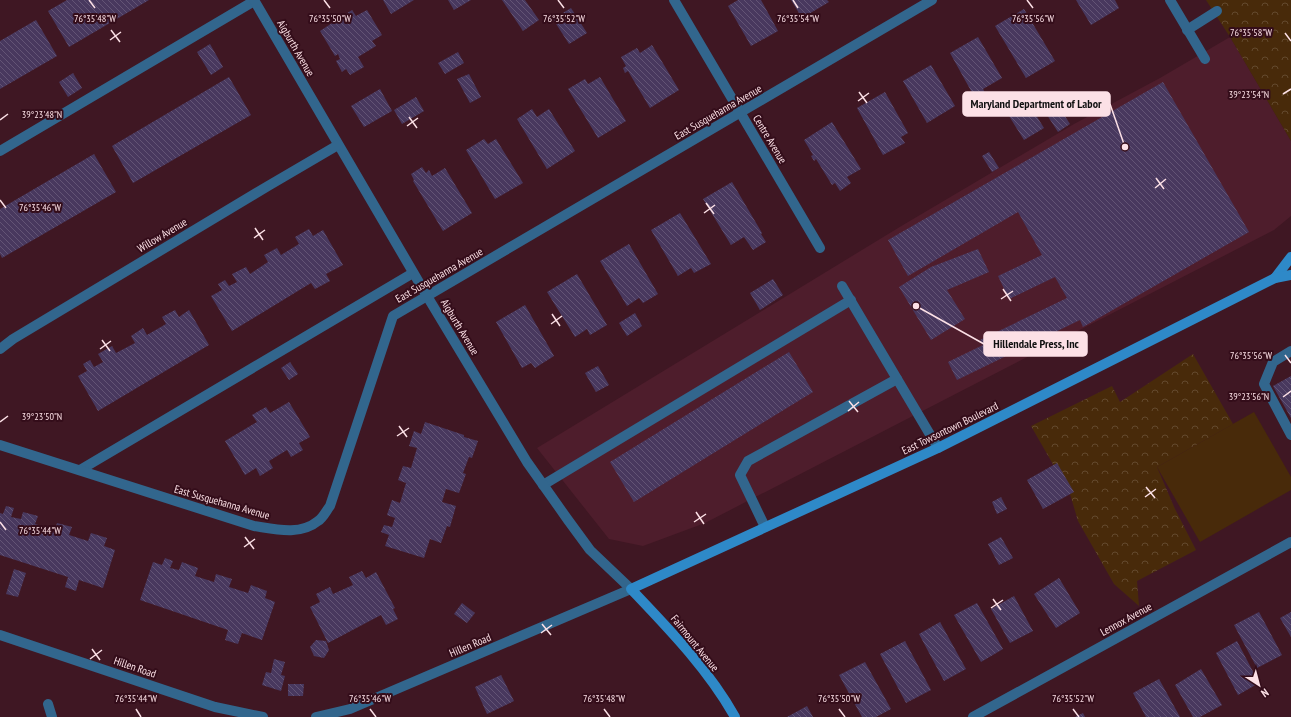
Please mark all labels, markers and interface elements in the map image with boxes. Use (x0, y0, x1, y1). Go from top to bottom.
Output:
text: 76°35'48"W (74, 12, 116, 25)
text: 76°35'50"W (309, 12, 351, 25)
text: 76°35'52"W (543, 12, 585, 25)
text: 76°35'54"W (777, 12, 819, 25)
text: 76°35'56"W (1012, 12, 1054, 25)
street label: Aigburth Avenue (274, 17, 318, 79)
text: 76°35'58"W (1230, 26, 1272, 39)
street label: East Susquehanna Avenue (672, 81, 765, 143)
text: 39°23'54"N (1229, 88, 1269, 101)
callout: Maryland Department of Labor (963, 92, 1110, 116)
text: Maryland Department of Labor (970, 96, 1102, 111)
text: 39°23'48"N (22, 108, 62, 121)
street label: Centre Avenue (750, 112, 790, 166)
text: 76°35'46"W (19, 201, 61, 214)
street label: Willow Avenue (135, 214, 190, 255)
street label: East Susquehanna Avenue (393, 244, 486, 306)
street label: Aigburth Avenue (438, 296, 482, 358)
callout: Hillendale Press, Inc (984, 332, 1087, 356)
text: Hillendale Press, Inc (993, 336, 1080, 351)
text: 76°35'56"W (1230, 349, 1272, 362)
text: 39°23'56"N (1229, 390, 1269, 403)
street label: East Towsontown Boulevard (900, 398, 1001, 457)
text: 39°23'50"N (22, 410, 62, 423)
street label: East Susquehanna Avenue (173, 482, 272, 522)
text: 76°35'44"W (19, 524, 61, 537)
street label: Lennox Avenue (1098, 599, 1155, 639)
street label: Fairmount Avenue (668, 612, 722, 674)
street label: Hillen Road (447, 630, 493, 660)
street label: Hillen Road (112, 653, 158, 681)
north arrow (1239, 665, 1279, 705)
text: N (1258, 686, 1271, 701)
text: 76°35'44"W (115, 692, 157, 705)
text: 76°35'46"W (349, 692, 391, 705)
text: 76°35'48"W (583, 692, 625, 705)
text: 76°35'50"W (818, 692, 860, 705)
text: 76°35'52"W (1052, 692, 1094, 705)

